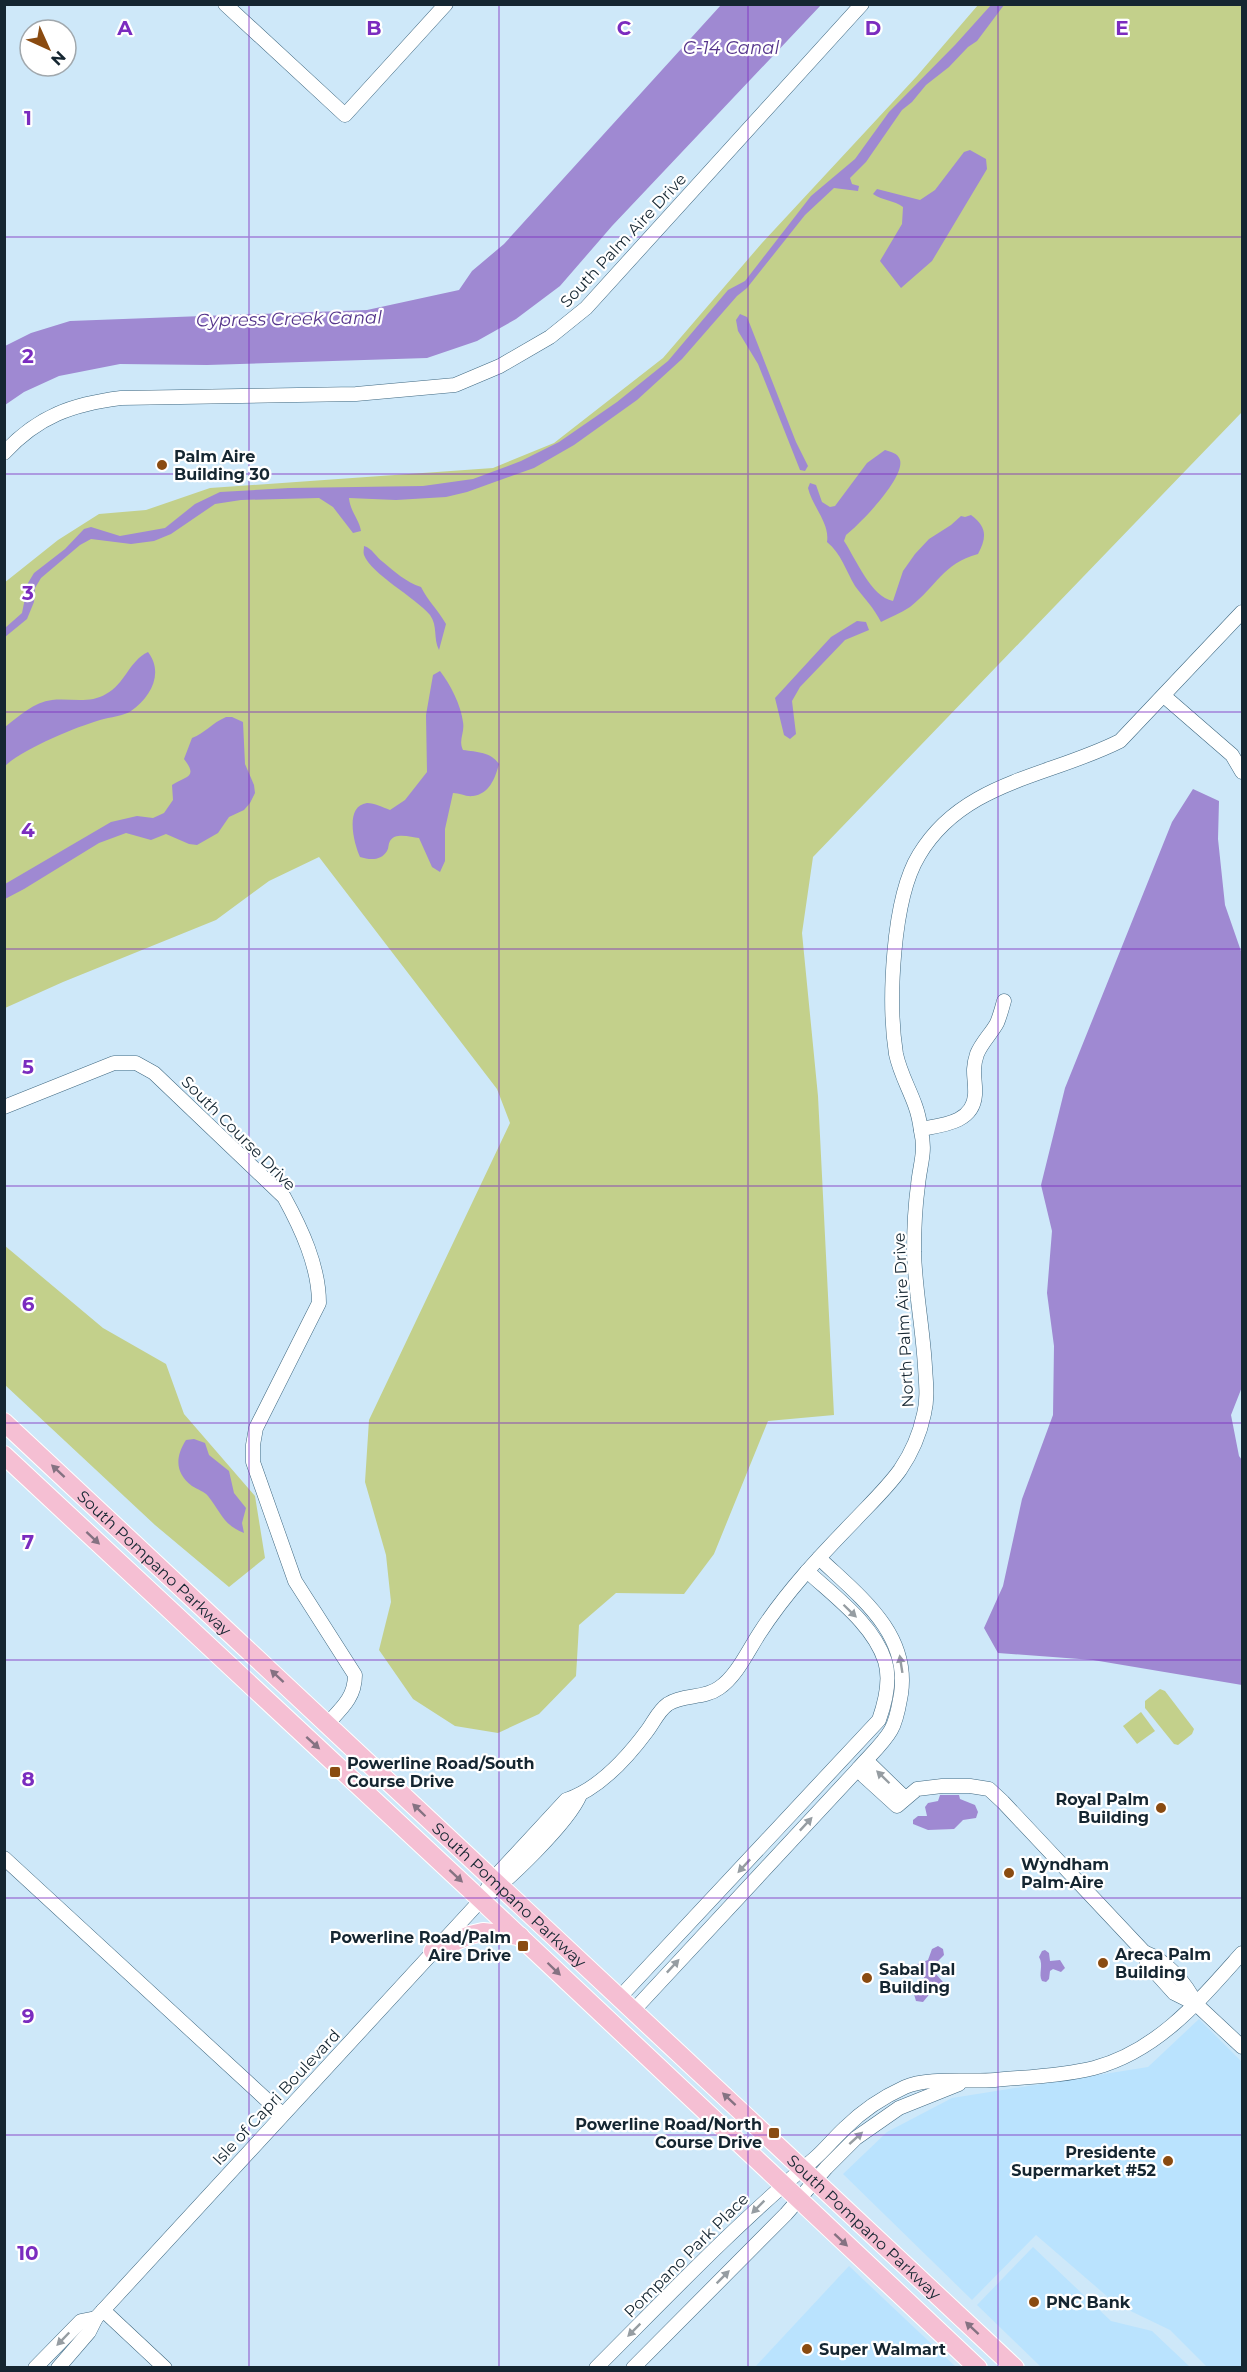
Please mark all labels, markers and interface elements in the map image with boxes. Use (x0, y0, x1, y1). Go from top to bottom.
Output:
text: A (116, 16, 133, 40)
text: B (366, 16, 382, 40)
text: C (617, 16, 632, 40)
text: D (865, 16, 881, 40)
text: E (1115, 16, 1129, 40)
north arrow (18, 18, 78, 78)
water label: C-14 Canal (683, 37, 779, 59)
text: N (47, 47, 70, 70)
text: 1 (24, 106, 32, 130)
street label: South Palm Aire Drive (556, 169, 690, 311)
water label: Cypress Creek Canal (196, 306, 382, 332)
text: 2 (22, 344, 34, 368)
place label: Palm Aire Building 30 (174, 447, 270, 484)
marker: Palm Aire Building 30 (155, 458, 169, 472)
text: 3 (21, 581, 34, 605)
text: 4 (21, 818, 35, 842)
text: 5 (22, 1055, 34, 1079)
street label: South Course Drive (178, 1072, 300, 1194)
street label: North Palm Aire Drive (889, 1232, 918, 1408)
text: 6 (22, 1292, 35, 1316)
one-way arrow (51, 1465, 65, 1479)
street label: South Pompano Parkway (73, 1487, 235, 1640)
text: 7 (22, 1530, 34, 1554)
one-way arrow (86, 1531, 100, 1545)
one-way arrow (842, 1604, 857, 1618)
one-way arrow (896, 1654, 905, 1673)
one-way arrow (270, 1669, 285, 1683)
one-way arrow (305, 1736, 320, 1750)
place label: Powerline Road/South Course Drive (347, 1754, 535, 1791)
marker: Powerline Road/South Course Drive (328, 1765, 342, 1779)
text: 8 (21, 1767, 35, 1791)
one-way arrow (876, 1770, 891, 1784)
place label: Royal Palm Building (1056, 1790, 1149, 1827)
marker: Royal Palm Building (1154, 1801, 1168, 1815)
one-way arrow (411, 1803, 426, 1817)
one-way arrow (799, 1817, 812, 1832)
street label: South Pompano Parkway (428, 1819, 590, 1972)
place label: Wyndham Palm-Aire (1021, 1855, 1109, 1892)
one-way arrow (737, 1858, 751, 1872)
marker: Wyndham Palm-Aire (1002, 1866, 1016, 1880)
one-way arrow (448, 1868, 462, 1882)
place label: Powerline Road/Palm Aire Drive (330, 1928, 511, 1965)
marker: Powerline Road/Palm Aire Drive (516, 1939, 530, 1953)
place label: Areca Palm Building (1114, 1945, 1211, 1982)
marker: Areca Palm Building (1096, 1956, 1110, 1970)
one-way arrow (666, 1959, 680, 1974)
place label: Sabal Pal Building (879, 1960, 955, 1997)
one-way arrow (547, 1962, 562, 1976)
marker: Sabal Pal Building (860, 1971, 874, 1985)
text: 9 (22, 2004, 34, 2028)
street label: Isle of Capri Boulevard (209, 2026, 344, 2169)
one-way arrow (723, 2093, 737, 2107)
place label: Powerline Road/North Course Drive (575, 2115, 762, 2152)
marker: Powerline Road/North Course Drive (767, 2126, 781, 2140)
one-way arrow (848, 2132, 863, 2145)
place label: Presidente Supermarket #52 (1011, 2143, 1156, 2180)
street label: South Pompano Parkway (783, 2151, 945, 2304)
marker: Presidente Supermarket #52 (1161, 2154, 1175, 2168)
street label: Pompano Park Place (620, 2189, 752, 2321)
one-way arrow (752, 2199, 766, 2213)
one-way arrow (833, 2233, 848, 2247)
text: 10 (17, 2241, 39, 2265)
one-way arrow (716, 2270, 730, 2284)
place label: PNC Bank (1046, 2293, 1131, 2312)
marker: PNC Bank (1027, 2295, 1041, 2309)
one-way arrow (966, 2321, 980, 2335)
one-way arrow (628, 2322, 642, 2336)
one-way arrow (57, 2331, 71, 2345)
place label: Super Walmart (819, 2340, 946, 2359)
marker: Super Walmart (800, 2342, 814, 2356)

